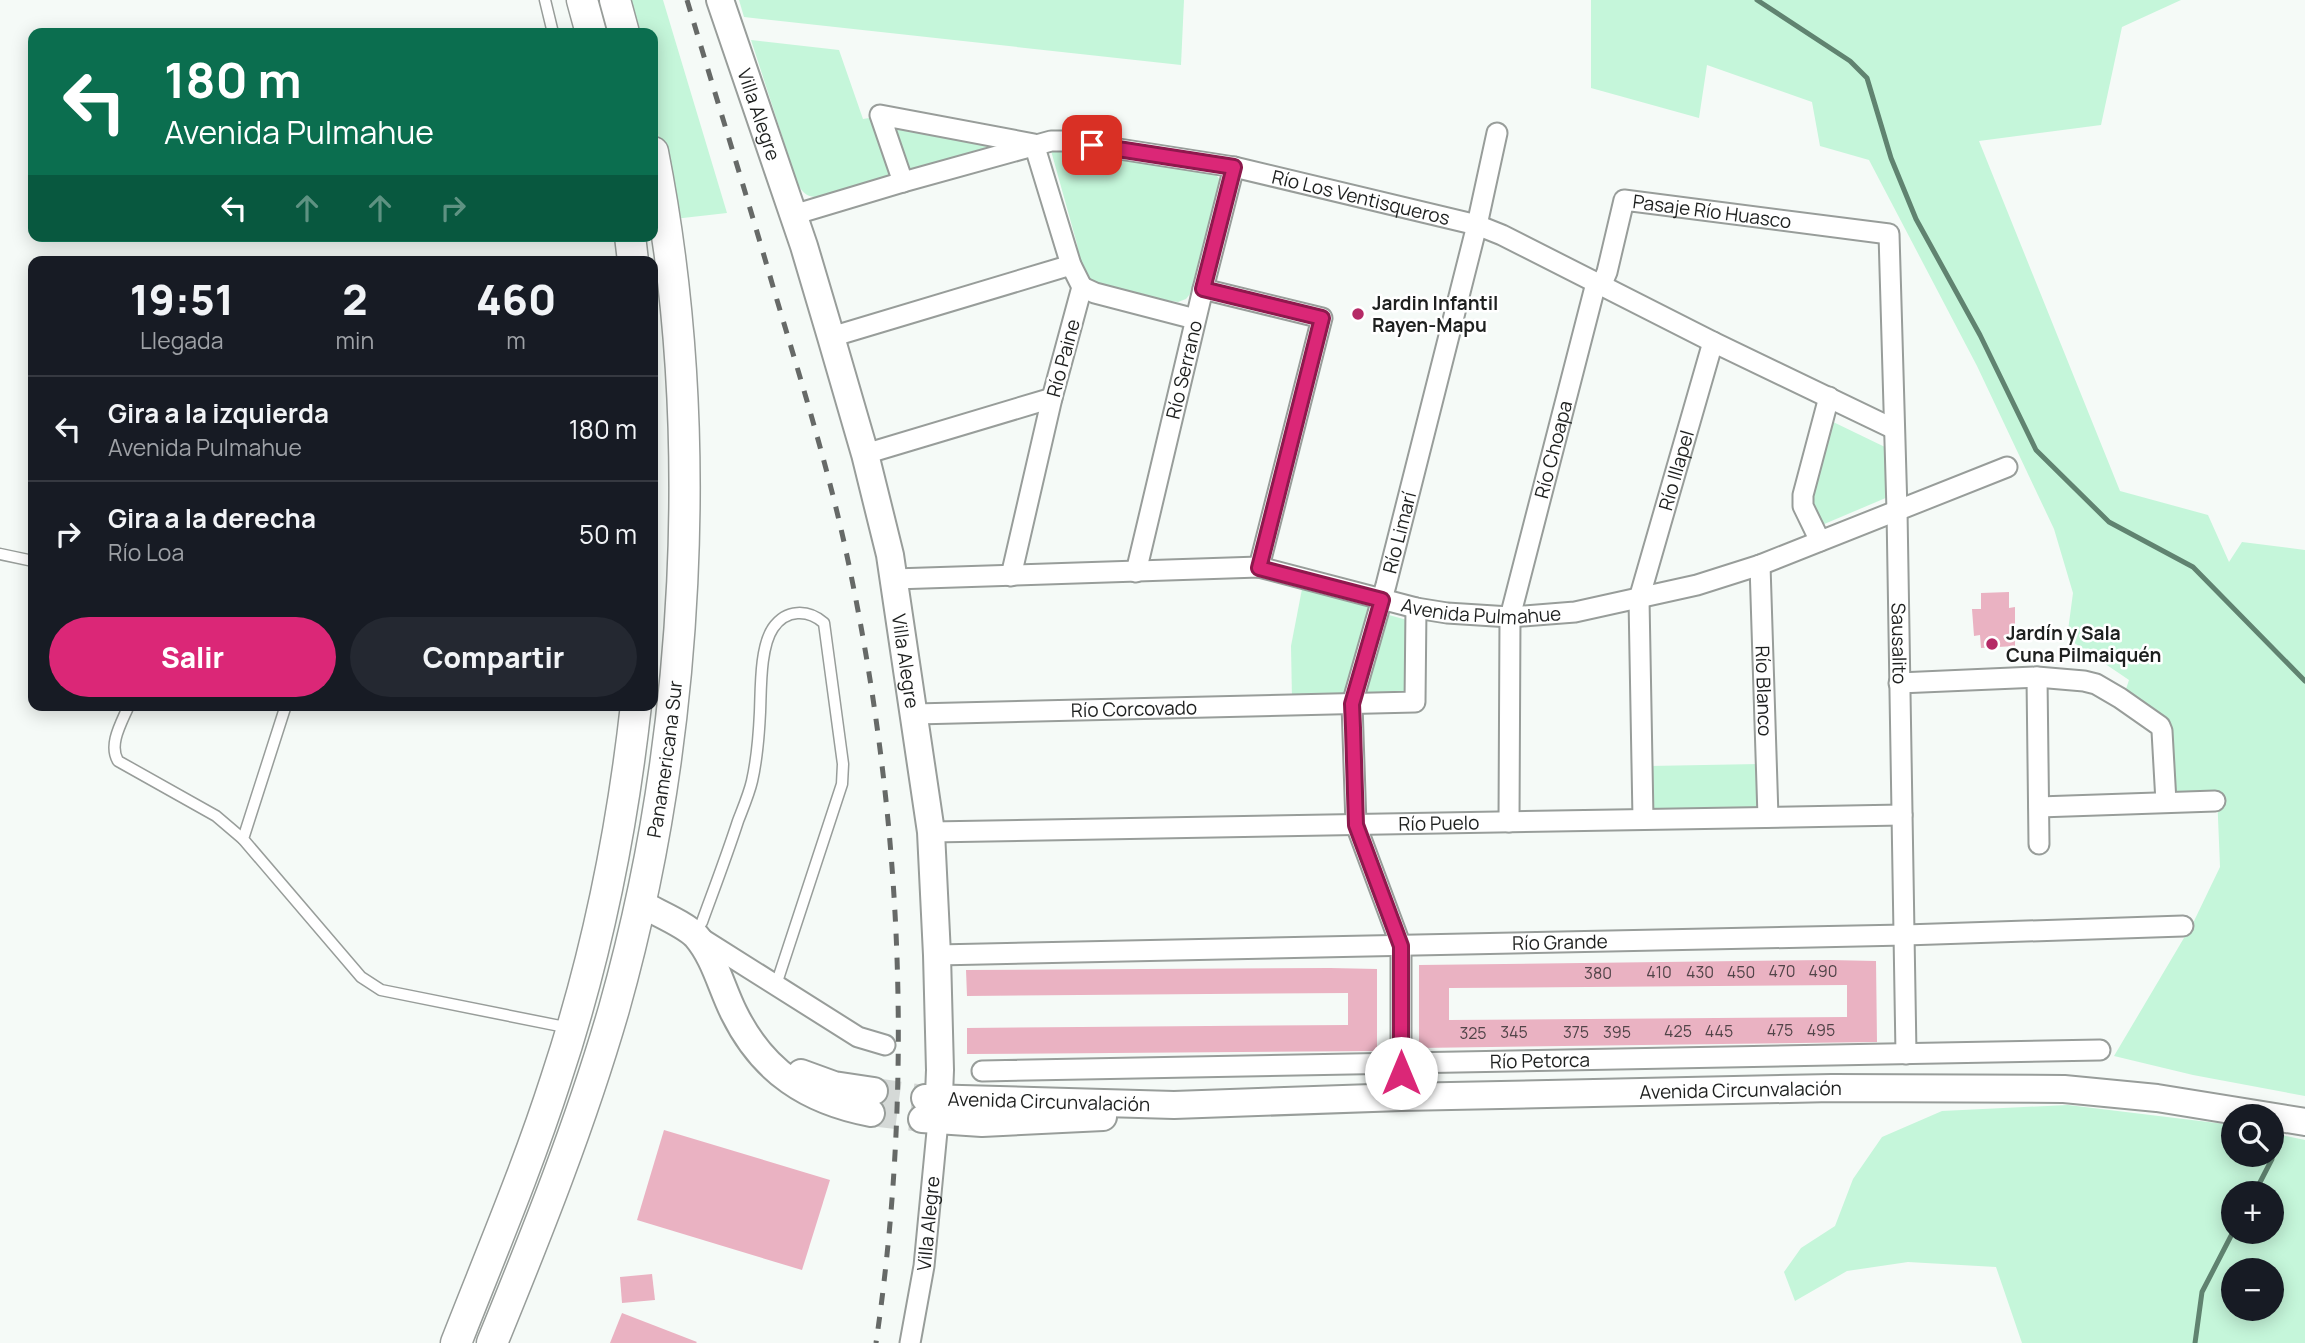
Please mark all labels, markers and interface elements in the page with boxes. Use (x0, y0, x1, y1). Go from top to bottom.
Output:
text: 180 m (164, 46, 302, 113)
icon: left (49, 56, 140, 147)
street label: Villa Alegre (731, 65, 787, 164)
text: Avenida Pulmahue (164, 110, 434, 154)
pin (1062, 115, 1122, 175)
icon: arrive (1073, 126, 1111, 164)
street label: Río Los Ventisqueros (1269, 164, 1453, 231)
street label: Pasaje Río Huasco (1631, 188, 1793, 234)
icon: left (215, 189, 253, 227)
icon: ahead (288, 189, 326, 227)
icon: ahead (361, 189, 399, 227)
icon: right (434, 189, 472, 227)
text: 19:51 (130, 270, 234, 328)
text: 2 (342, 270, 368, 328)
text: 460 (476, 270, 556, 328)
place label: Jardin Infantil Rayen-Mapu (1372, 290, 1498, 338)
marker: Jardin Infantil Rayen-Mapu (1350, 306, 1366, 322)
street label: Río Paine (1040, 316, 1086, 400)
street label: Río Serrano (1160, 318, 1208, 422)
text: Llegada (140, 324, 223, 356)
text: min (336, 324, 374, 356)
text: m (506, 324, 526, 356)
text: Gira a la izquierda (108, 395, 329, 431)
street label: Río Choapa (1528, 398, 1578, 501)
icon: left (49, 410, 87, 448)
text: 180 m (569, 411, 637, 447)
street label: Río Illapel (1652, 427, 1700, 513)
text: Avenida Pulmahue (108, 431, 302, 463)
street label: Río Limarí (1376, 489, 1422, 576)
text: Gira a la derecha (108, 500, 316, 536)
icon: right (49, 515, 87, 553)
text: 50 m (579, 516, 637, 552)
text: Río Loa (108, 536, 184, 568)
street label: Avenida Pulmahue (1399, 592, 1562, 630)
street label: Sausalito (1886, 603, 1913, 684)
street label: Villa Alegre (886, 612, 926, 710)
button: Salir (49, 617, 336, 697)
button: Compartir (350, 617, 637, 697)
place label: Jardín y Sala Cuna Pilmaiquén (2006, 620, 2161, 668)
marker: Jardín y Sala Cuna Pilmaiquén (1984, 636, 2000, 652)
street label: Río Blanco (1750, 645, 1778, 737)
street label: Panamericana Sur (641, 679, 688, 840)
street label: Río Corcovado (1071, 694, 1197, 723)
street label: Río Puelo (1398, 809, 1480, 837)
street label: Río Grande (1512, 928, 1608, 956)
house number: 470 (1768, 960, 1796, 982)
house number: 490 (1809, 960, 1837, 982)
house number: 410 (1646, 961, 1672, 983)
house number: 430 (1686, 961, 1714, 983)
house number: 450 (1727, 961, 1755, 983)
house number: 380 (1584, 962, 1612, 984)
house number: 475 (1767, 1019, 1793, 1041)
house number: 495 (1807, 1019, 1835, 1041)
house number: 425 (1664, 1020, 1692, 1042)
house number: 445 (1705, 1020, 1733, 1042)
house number: 345 (1500, 1021, 1528, 1043)
house number: 375 (1563, 1021, 1589, 1043)
house number: 395 (1603, 1021, 1631, 1043)
house number: 325 (1459, 1022, 1487, 1044)
position arrow (1364, 1036, 1438, 1110)
street label: Río Petorca (1490, 1047, 1590, 1074)
street label: Avenida Circunvalación (1639, 1075, 1842, 1105)
street label: Avenida Circunvalación (947, 1086, 1151, 1117)
map controls (2221, 1104, 2284, 1321)
button: search (2221, 1104, 2284, 1167)
street label: Villa Alegre (911, 1175, 946, 1272)
button: + (2221, 1181, 2284, 1244)
button: − (2221, 1258, 2284, 1321)

